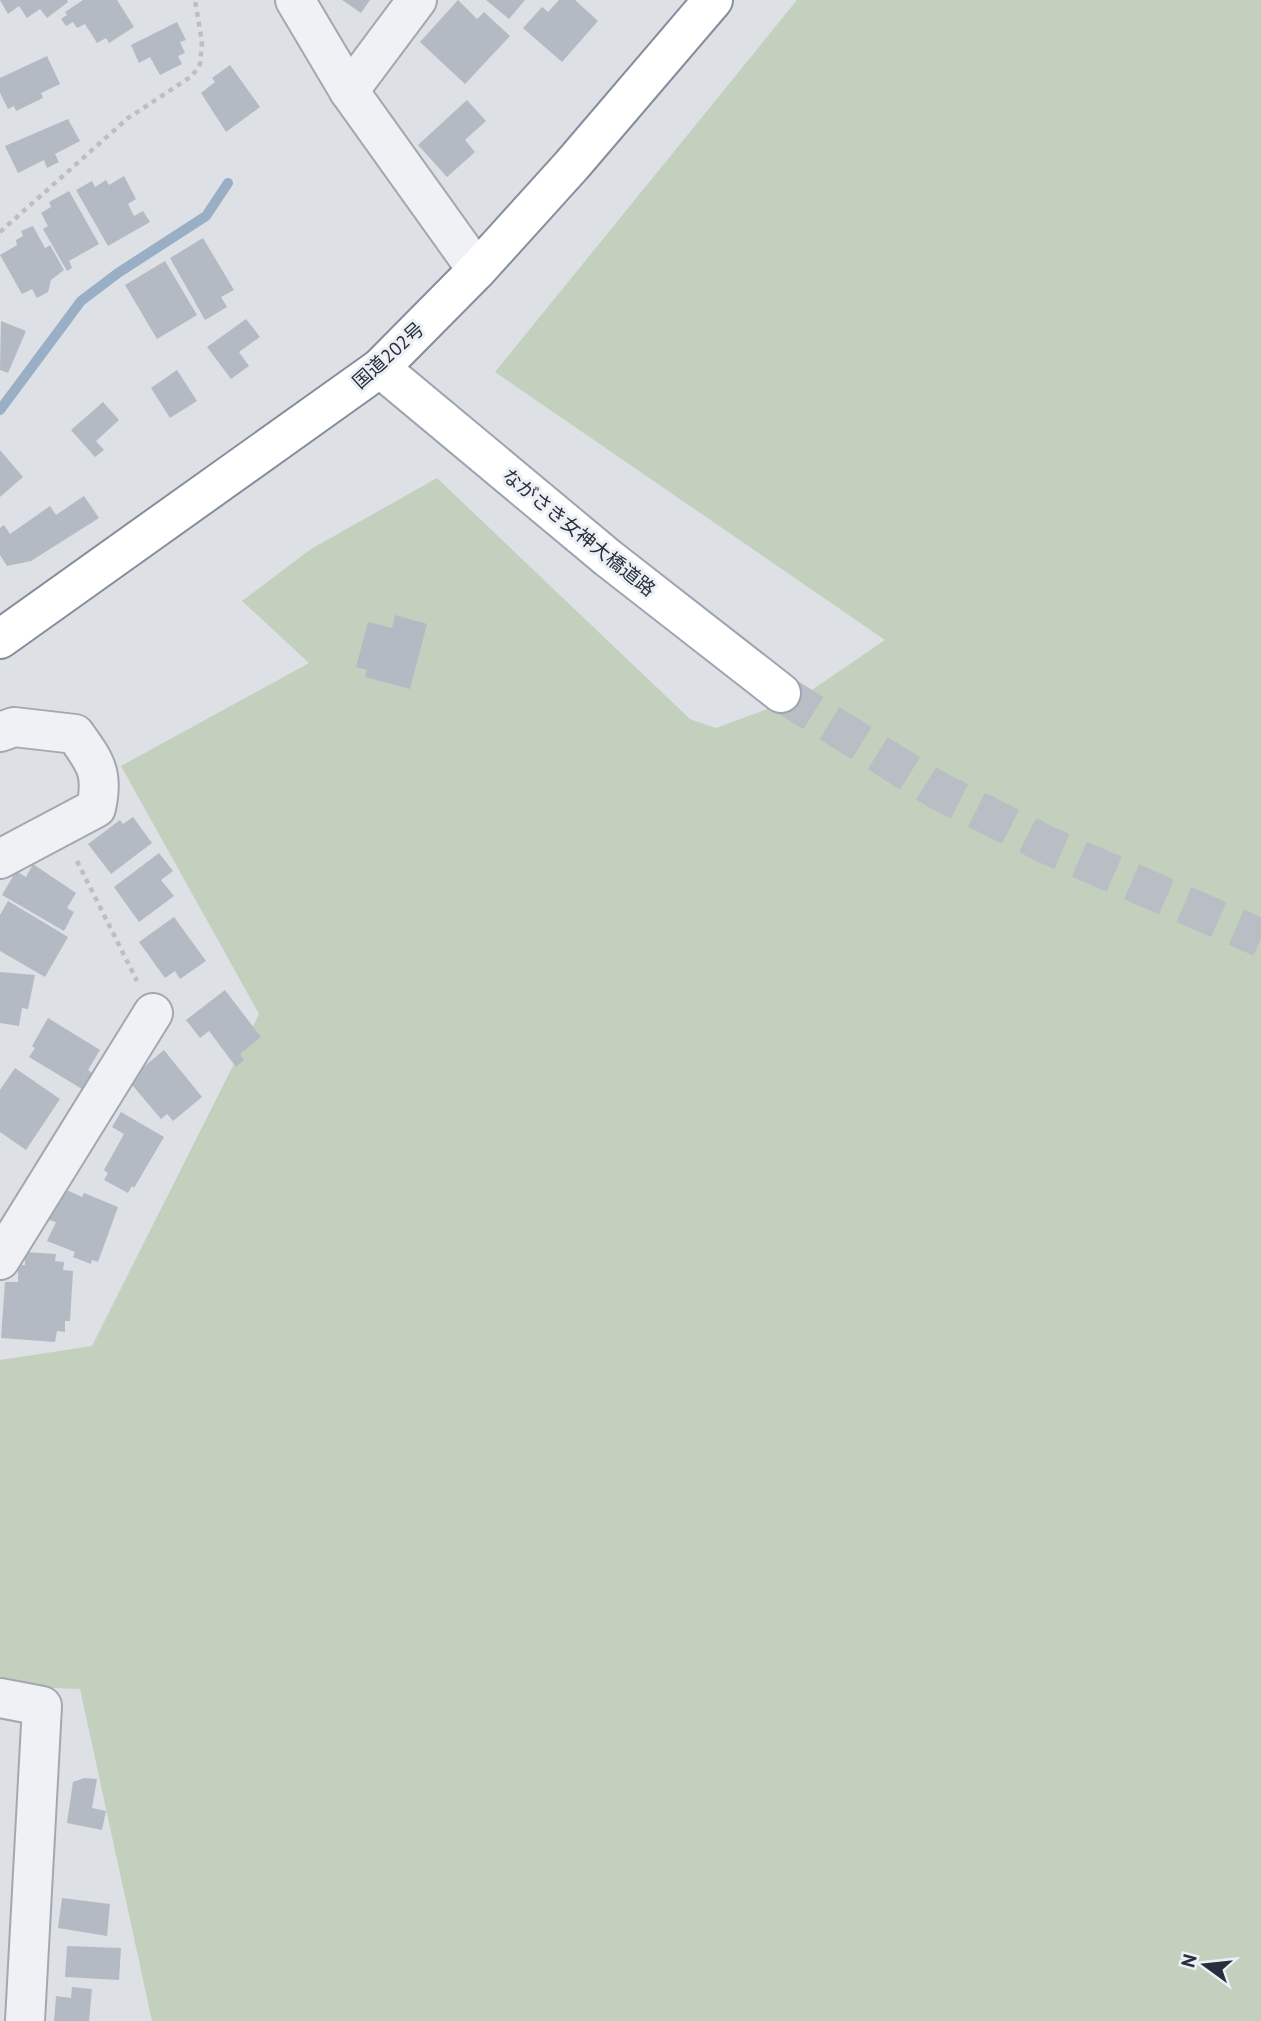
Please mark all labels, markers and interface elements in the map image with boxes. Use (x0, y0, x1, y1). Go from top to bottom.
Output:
street label: 国道202号 (347, 317, 429, 393)
street label: ながさき女神大橋道路 (498, 463, 660, 601)
north arrow (1170, 1930, 1240, 2000)
text: N (1175, 1951, 1202, 1970)

